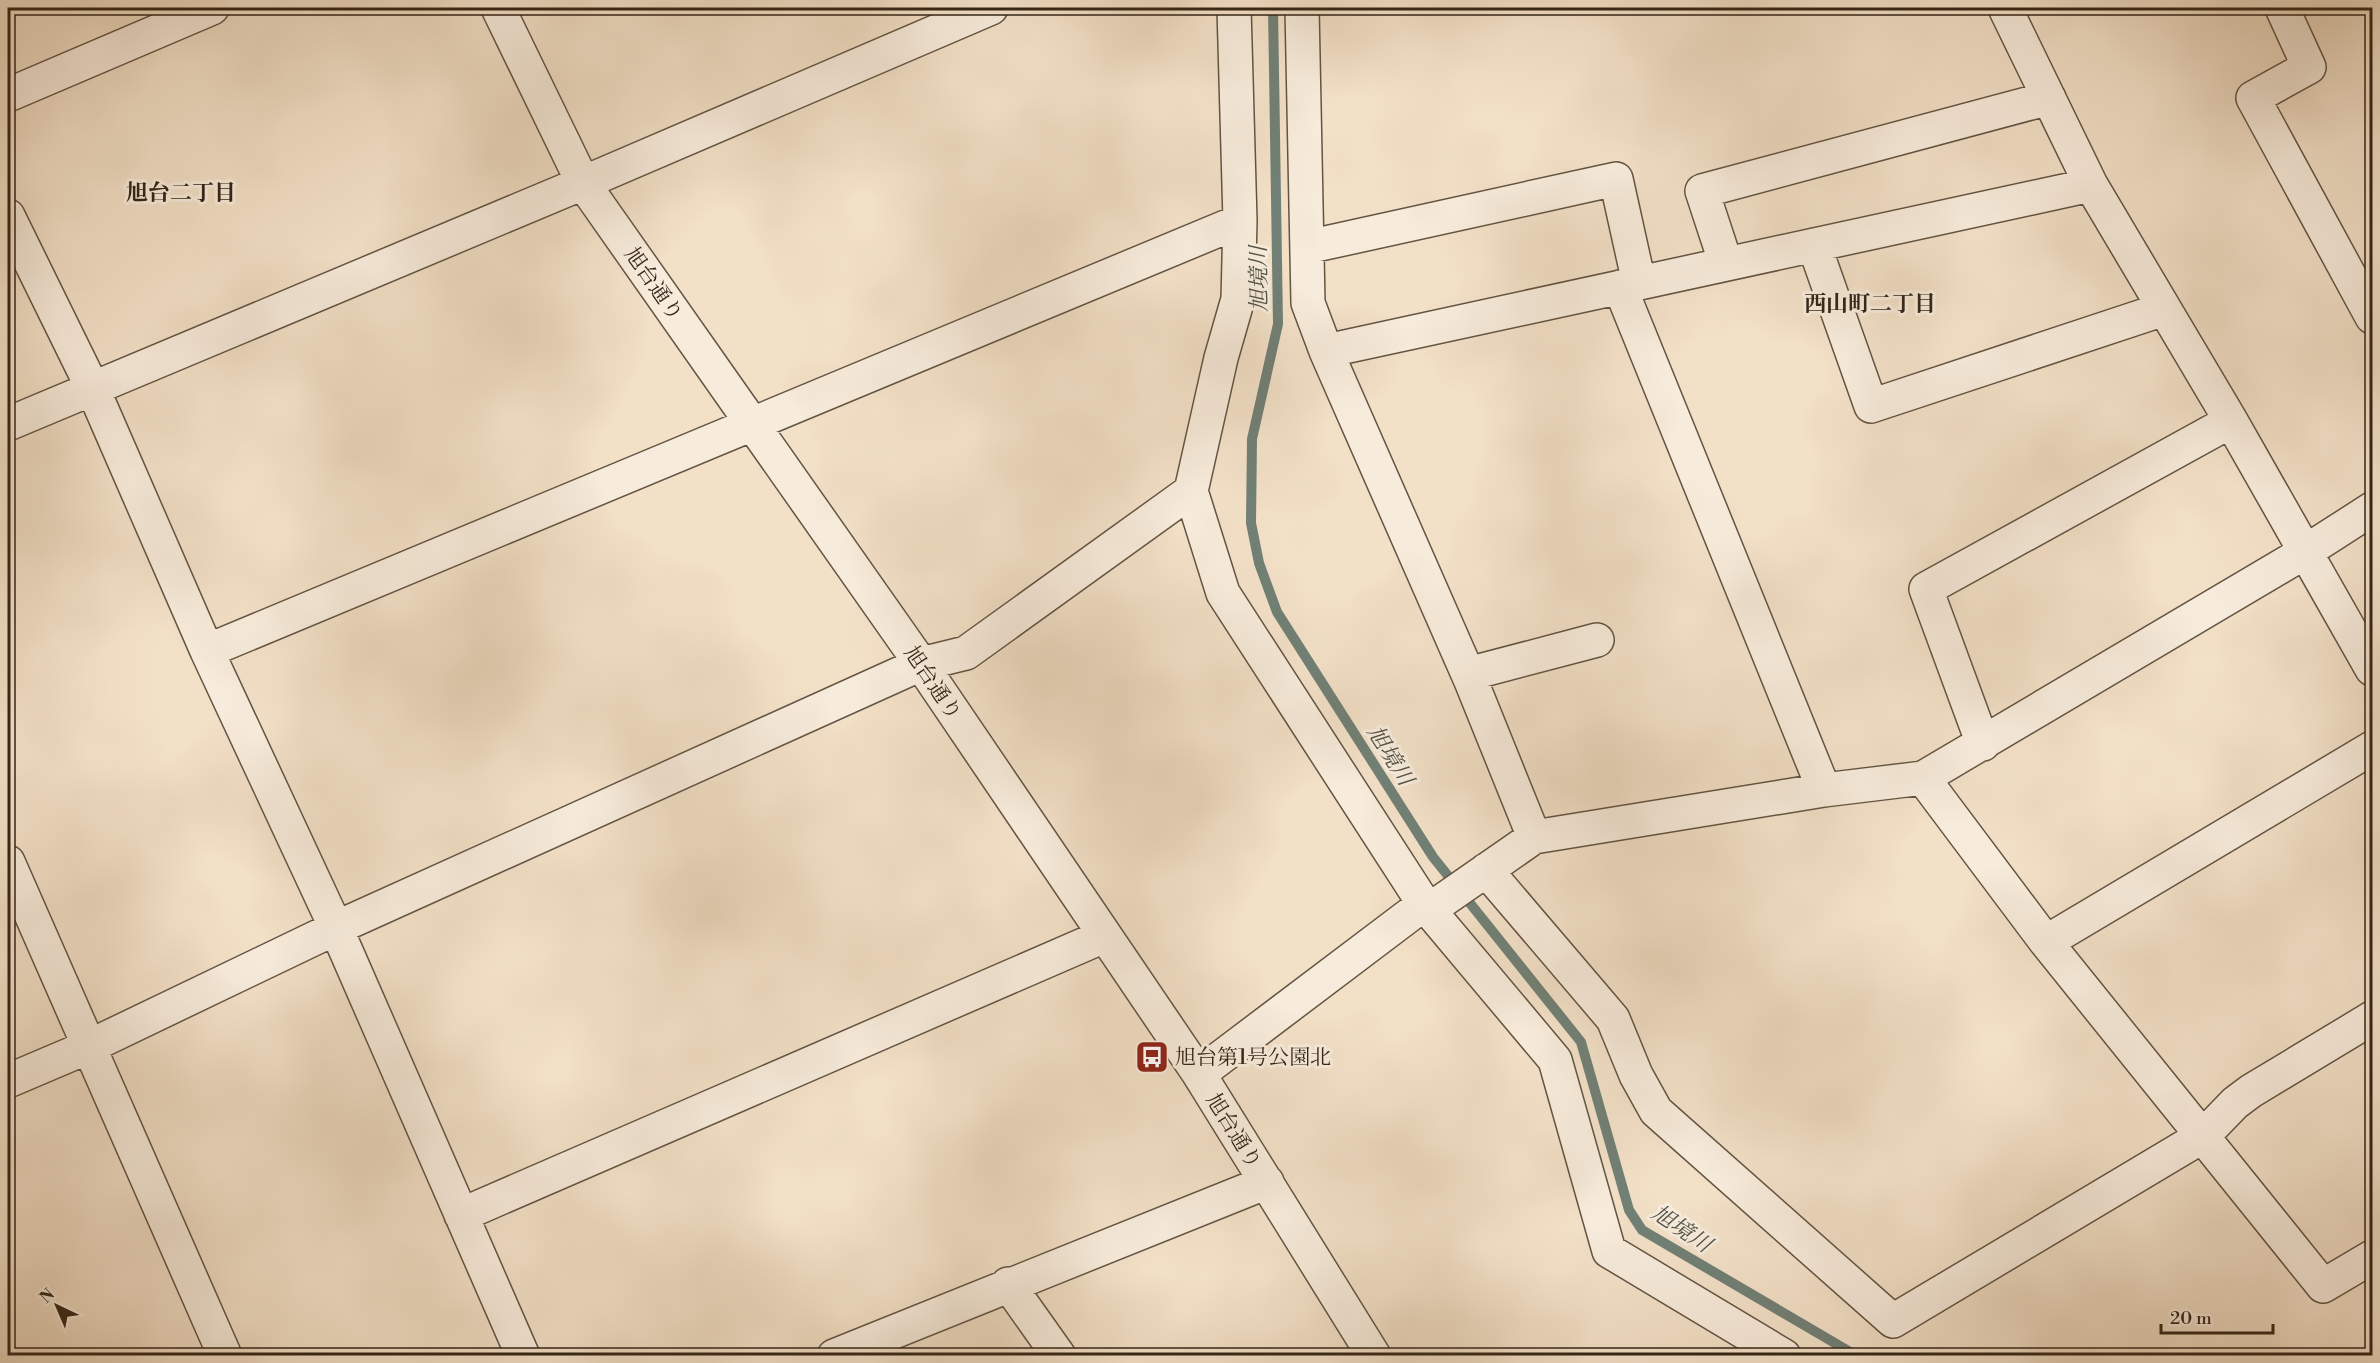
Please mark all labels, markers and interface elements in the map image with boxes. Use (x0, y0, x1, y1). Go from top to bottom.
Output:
district label: 旭台二丁目 (126, 180, 236, 207)
street label: 旭台通り (618, 243, 688, 326)
water label: 旭境川 (1245, 244, 1274, 312)
district label: 西山町二丁目 (1804, 291, 1936, 318)
street label: 旭台通り (898, 641, 966, 726)
water label: 旭境川 (1361, 721, 1420, 793)
bus stop icon: 旭台第1号公園北 (1134, 1039, 1170, 1075)
place label: 旭台第1号公園北 (1175, 1045, 1331, 1071)
street label: 旭台通り (1200, 1089, 1266, 1174)
water label: 旭境川 (1646, 1200, 1718, 1260)
north arrow (27, 1276, 87, 1336)
text: N (36, 1284, 59, 1308)
scale bar (2161, 1297, 2274, 1335)
text: 20 m (2170, 1307, 2212, 1330)

